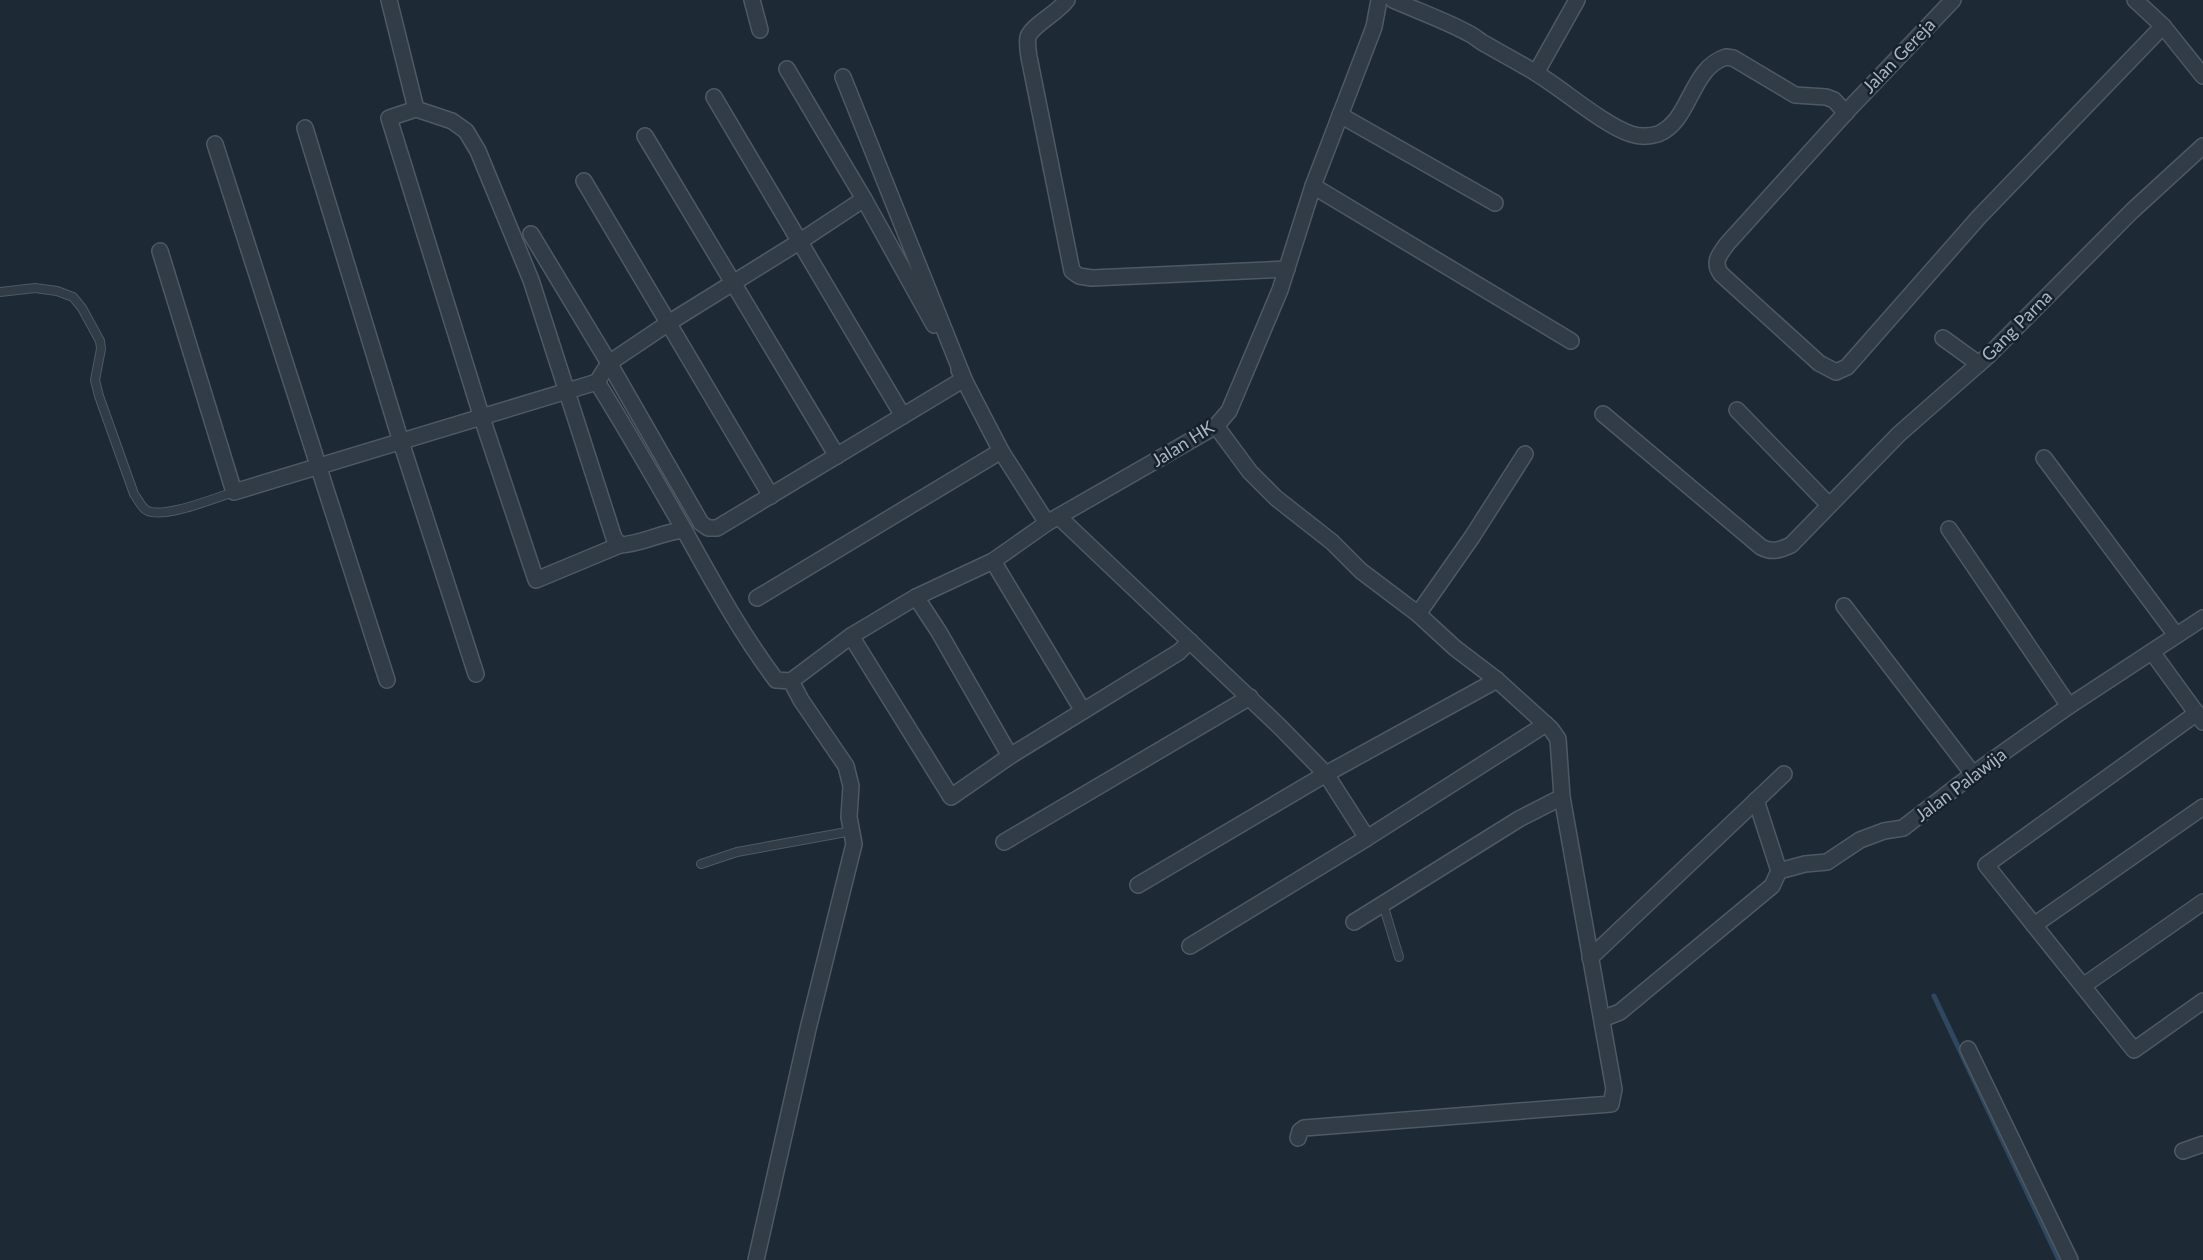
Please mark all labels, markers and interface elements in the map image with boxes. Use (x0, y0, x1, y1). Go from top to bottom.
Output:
street label: Jalan Gereja (1857, 13, 1939, 97)
street label: Gang Parna (1976, 285, 2056, 365)
street label: Jalan HK (1147, 415, 1218, 471)
street label: Jalan Palawija (1911, 743, 2010, 826)

